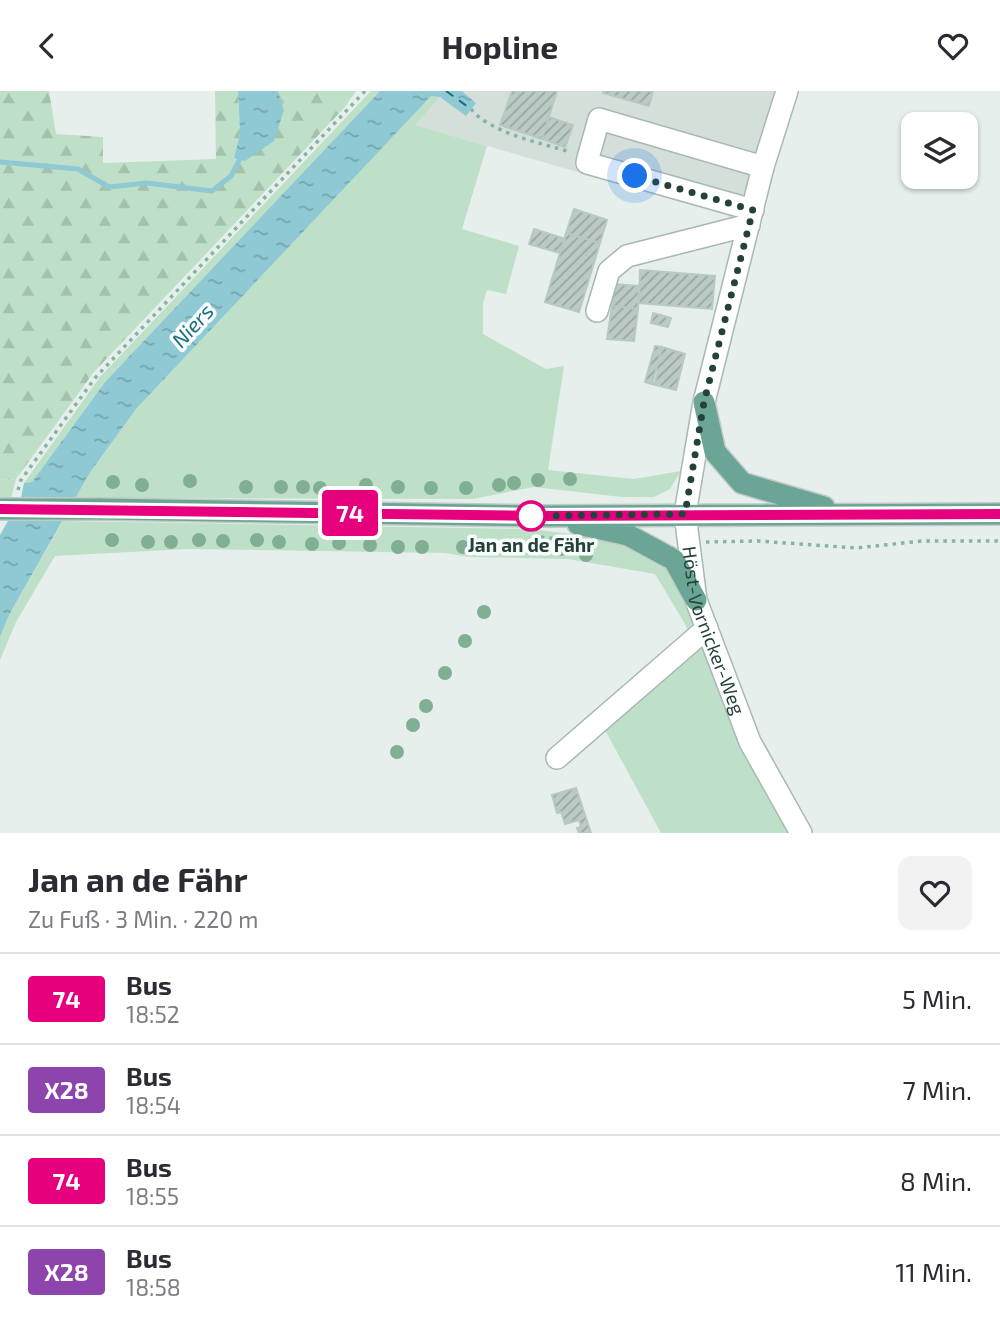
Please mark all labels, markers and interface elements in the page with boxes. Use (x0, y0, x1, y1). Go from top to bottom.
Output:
icon: back (28, 27, 66, 65)
text: Hopline (442, 27, 558, 65)
icon: heart (934, 27, 972, 65)
map controls (901, 112, 978, 189)
button: layers (901, 112, 978, 189)
your location (617, 158, 652, 193)
water label: Niers (166, 298, 218, 352)
line badge: 74 (318, 490, 382, 536)
text: 74 (336, 498, 364, 527)
marker: Jan an de Fähr (516, 501, 546, 531)
place label: Jan an de Fähr (468, 533, 594, 556)
street label: Höst-Vornicker-Weg (678, 545, 751, 718)
button: heart (898, 856, 972, 930)
text: Jan an de Fähr (28, 859, 248, 899)
text: Zu Fuß · 3 Min. · 220 m (28, 905, 258, 933)
text: Bus (126, 969, 172, 1000)
text: 5 Min. (902, 983, 972, 1014)
text: 74 (53, 984, 80, 1013)
text: 18:52 (126, 1000, 180, 1028)
text: Bus (126, 1060, 172, 1091)
text: 7 Min. (903, 1074, 972, 1105)
text: X28 (44, 1075, 89, 1104)
text: 18:54 (126, 1091, 181, 1119)
text: Bus (126, 1151, 172, 1182)
text: 8 Min. (900, 1165, 972, 1196)
text: 74 (53, 1166, 80, 1195)
text: 18:55 (126, 1182, 179, 1210)
text: Bus (126, 1242, 172, 1273)
text: 11 Min. (895, 1256, 972, 1287)
text: X28 (44, 1257, 89, 1286)
text: 18:58 (126, 1273, 181, 1301)

